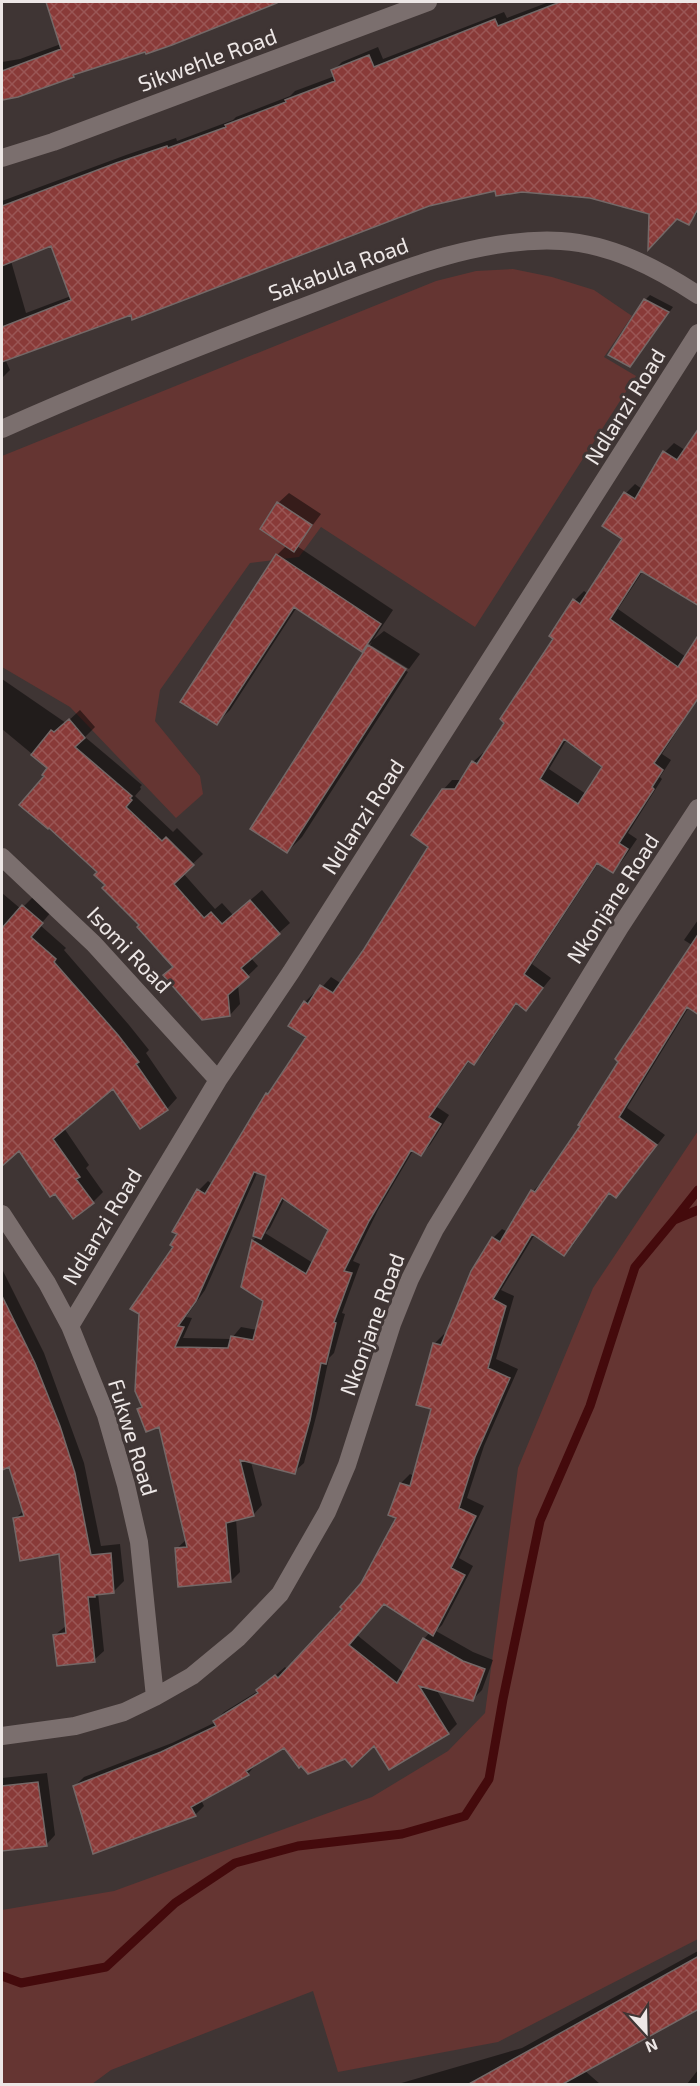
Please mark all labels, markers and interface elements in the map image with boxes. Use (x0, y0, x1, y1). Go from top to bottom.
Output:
street label: Sikwehle Road (134, 22, 280, 96)
street label: Sakabula Road (265, 231, 411, 305)
street label: Ndlanzi Road (578, 343, 670, 469)
street label: Ndlanzi Road (315, 754, 409, 878)
street label: Nkonjane Road (560, 828, 664, 968)
street label: Isomi Road (83, 900, 177, 998)
street label: Ndlanzi Road (56, 1163, 146, 1289)
street label: Nkonjane Road (333, 1249, 410, 1399)
street label: Fukwe Road (104, 1375, 164, 1499)
north arrow (616, 2002, 676, 2062)
text: N (643, 2035, 661, 2057)

